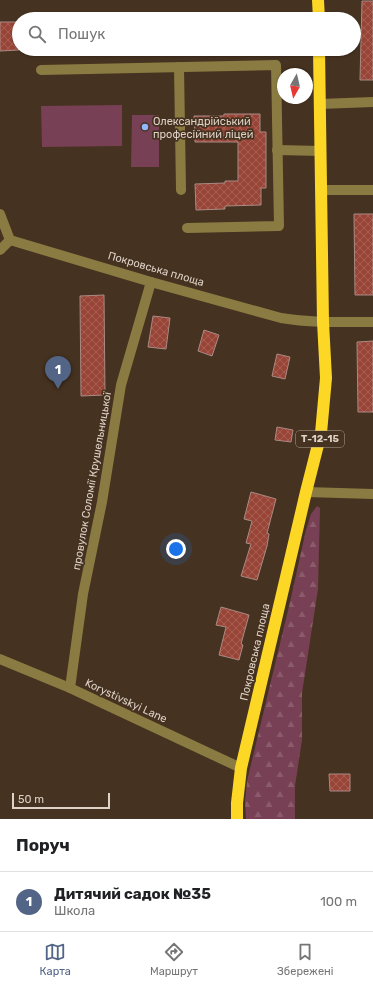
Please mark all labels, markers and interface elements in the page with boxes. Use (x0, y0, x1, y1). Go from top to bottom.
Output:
search box (12, 12, 361, 56)
icon: search (26, 23, 48, 45)
text: Пошук (58, 25, 105, 43)
north arrow (277, 68, 313, 104)
place label: Олександрійський професійний ліцей (153, 115, 253, 141)
marker: Олександрійський професійний ліцей (140, 122, 150, 132)
street label: Покровська площа (106, 249, 206, 289)
pin: 1 (45, 356, 71, 389)
street label: провулок Соломії Крушельницької (70, 391, 114, 571)
road number: Т-12-15 (296, 431, 344, 447)
your location (166, 539, 186, 559)
street label: Покровська площа (237, 602, 273, 702)
street label: Korystivskyi Lane (83, 676, 169, 726)
scale bar (12, 791, 110, 810)
text: 50 m (18, 793, 44, 806)
text: Поруч (16, 835, 70, 855)
text: Дитячий садок №35 (54, 885, 211, 903)
text: 1 (26, 894, 32, 909)
text: 100 m (320, 894, 357, 909)
text: Школа (54, 903, 95, 918)
tab: Карта (40, 941, 71, 978)
tab: Маршрут (150, 941, 198, 978)
tab: Збережені (277, 941, 333, 978)

